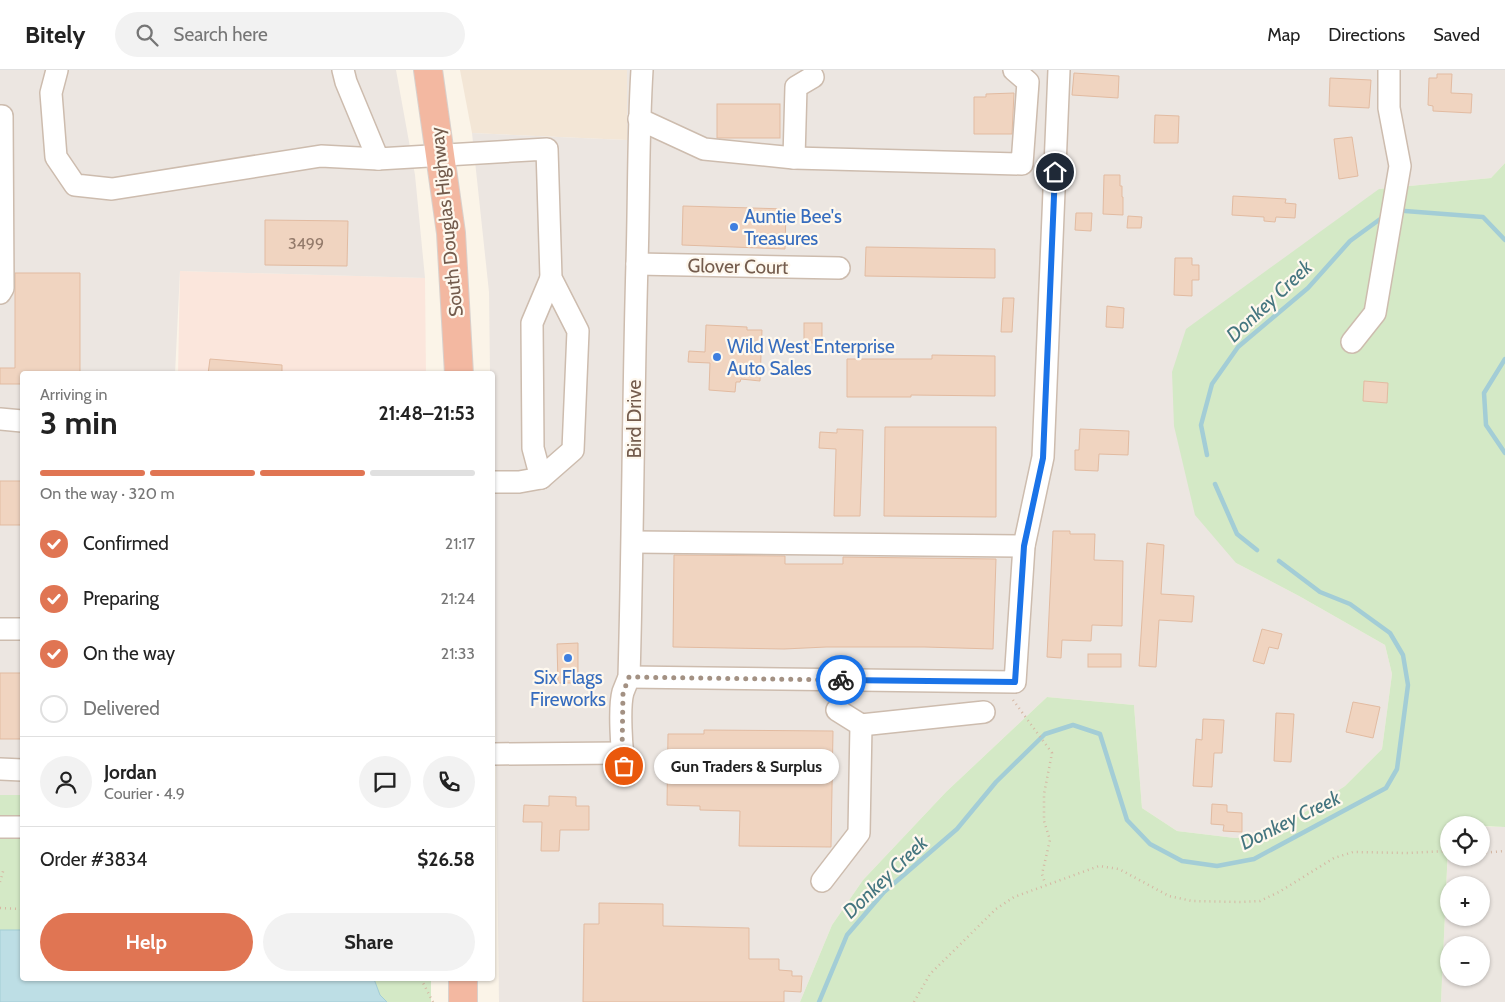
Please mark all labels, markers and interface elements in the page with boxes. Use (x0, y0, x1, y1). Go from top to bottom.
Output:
search box (115, 12, 465, 57)
text: Bitely (25, 20, 85, 49)
icon: search (133, 21, 161, 49)
text: Search here (173, 23, 268, 46)
text: Map (1267, 24, 1300, 46)
text: Directions (1328, 24, 1405, 46)
text: Saved (1433, 24, 1480, 46)
street label: South Douglas Highway (425, 126, 468, 318)
pin (1034, 151, 1076, 193)
icon: home (1041, 158, 1069, 186)
place label: Auntie Bee's Treasures (744, 205, 842, 250)
marker: Auntie Bee's Treasures (728, 221, 740, 233)
house number: 3499 (288, 234, 324, 253)
street label: Glover Court (687, 254, 789, 279)
water label: Donkey Creek (1221, 254, 1318, 347)
place label: Wild West Enterprise Auto Sales (727, 335, 895, 380)
marker: Wild West Enterprise Auto Sales (711, 351, 723, 363)
street label: Bird Drive (623, 380, 646, 458)
text: Arriving in (40, 385, 107, 404)
text: 21:48–21:53 (378, 402, 475, 425)
text: 3 min (40, 403, 118, 442)
text: On the way · 320 m (40, 484, 174, 503)
icon: check (40, 530, 68, 558)
text: Confirmed (83, 532, 169, 555)
text: 21:17 (445, 534, 475, 553)
icon: check (40, 585, 68, 613)
text: Preparing (83, 587, 159, 610)
text: 21:24 (440, 589, 475, 608)
icon: check (40, 640, 68, 668)
text: On the way (83, 642, 175, 665)
text: 21:33 (441, 644, 475, 663)
marker: Six Flags Fireworks (562, 652, 574, 664)
courier (816, 655, 866, 705)
place label: Six Flags Fireworks (530, 666, 606, 711)
icon: bike (827, 666, 855, 694)
text: Delivered (83, 697, 160, 720)
pin (603, 745, 645, 787)
callout: Gun Traders & Surplus (654, 748, 839, 784)
icon: bag (610, 752, 638, 780)
button: person (40, 756, 92, 808)
button: chat (359, 756, 411, 808)
button: phone (423, 756, 475, 808)
text: Gun Traders & Surplus (671, 757, 822, 776)
text: Jordan (104, 761, 157, 784)
text: Courier · 4.9 (104, 784, 185, 803)
water label: Donkey Creek (1236, 785, 1345, 855)
map controls (1440, 816, 1490, 986)
button: locate (1440, 816, 1490, 866)
water label: Donkey Creek (838, 830, 934, 923)
text: Order #3834 (40, 848, 147, 871)
text: $26.58 (417, 848, 475, 871)
button: + (1440, 876, 1490, 926)
button: Help (40, 913, 253, 971)
button: Share (263, 913, 475, 971)
button: − (1440, 936, 1490, 986)

